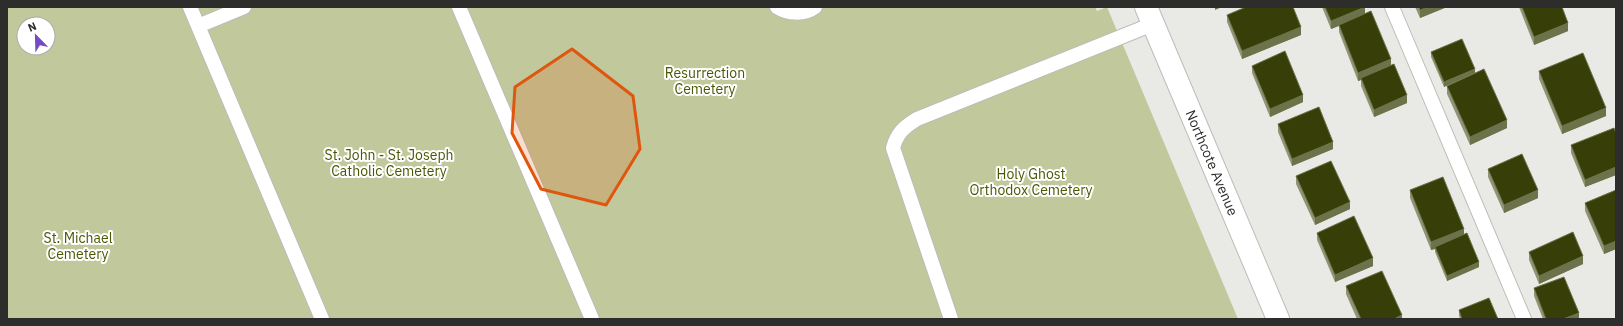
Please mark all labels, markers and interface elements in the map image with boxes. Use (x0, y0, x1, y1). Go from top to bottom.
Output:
north arrow (16, 16, 56, 56)
text: N (26, 19, 39, 35)
park label: Resurrection Cemetery (665, 64, 745, 98)
street label: Northcote Avenue (1181, 107, 1242, 219)
park label: St. John - St. Joseph Catholic Cemetery (325, 146, 453, 180)
park label: Holy Ghost Orthodox Cemetery (969, 165, 1093, 199)
park label: St. Michael Cemetery (44, 229, 113, 263)

